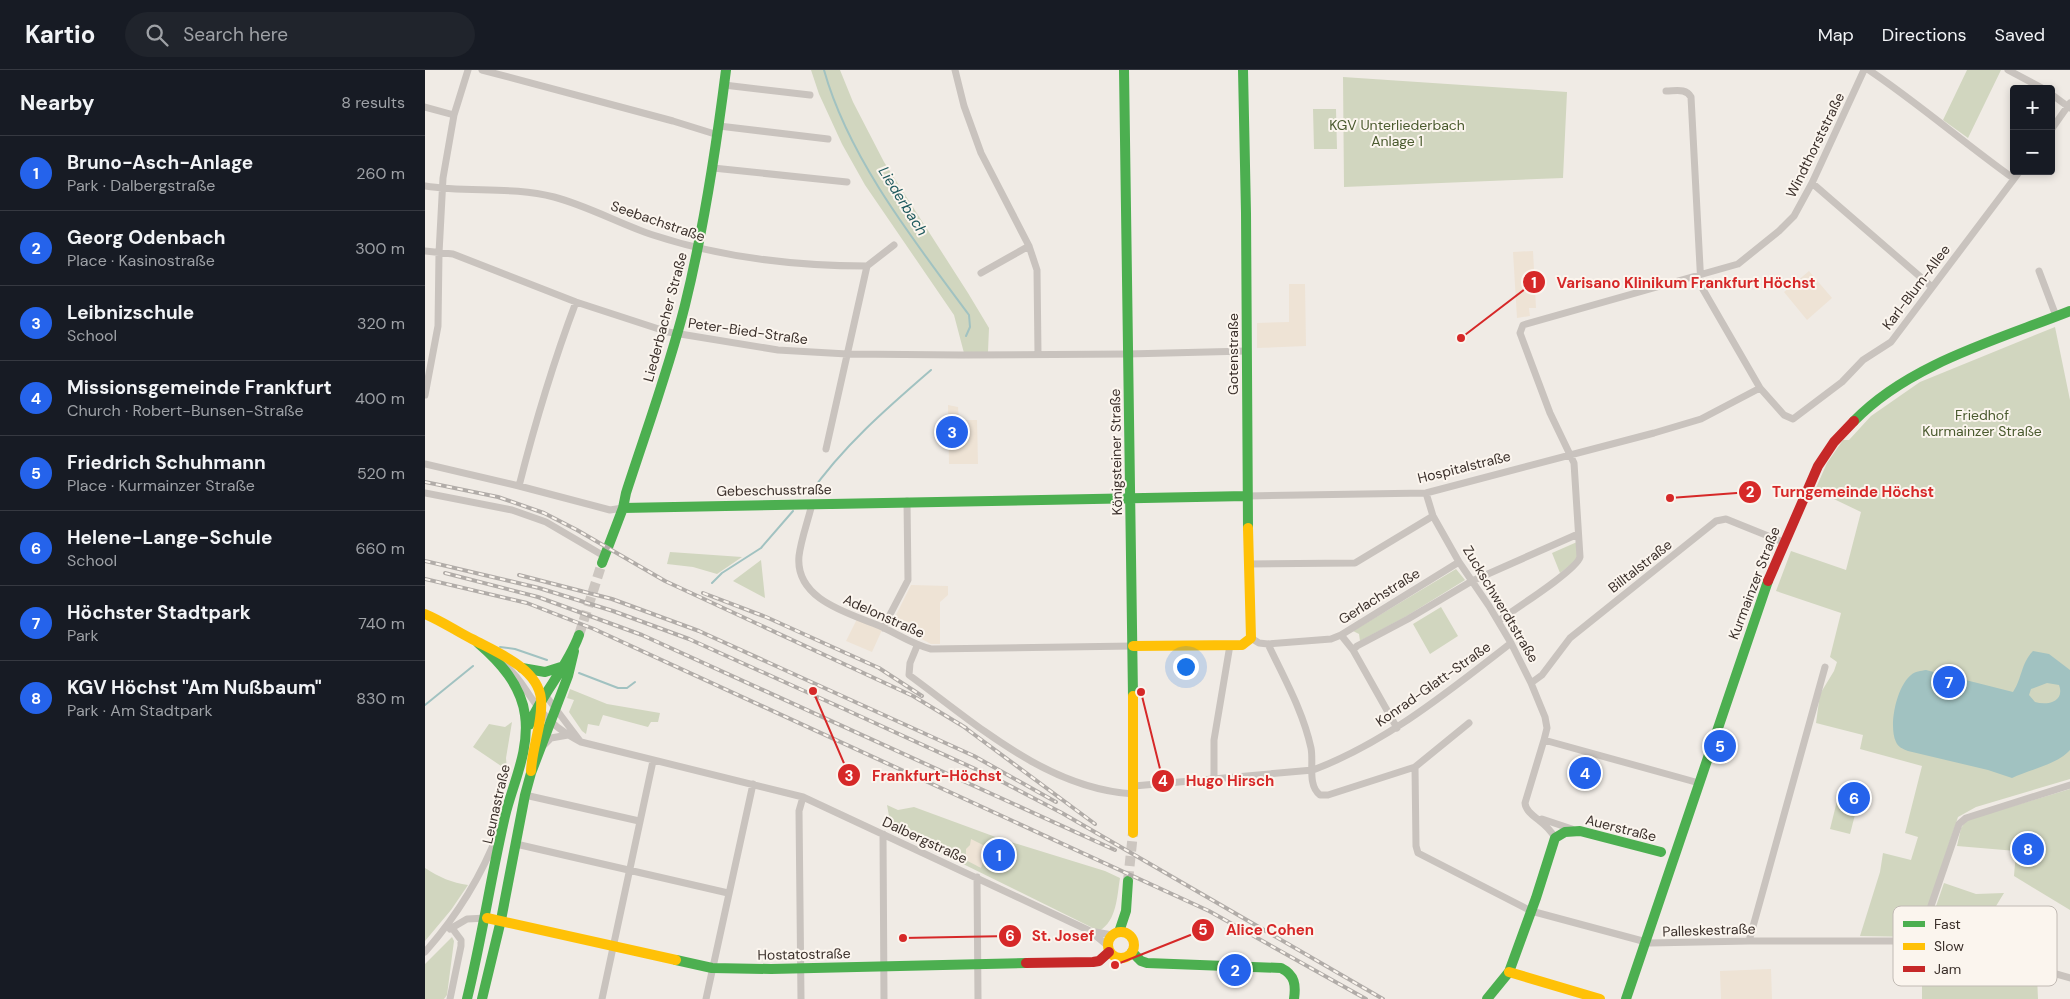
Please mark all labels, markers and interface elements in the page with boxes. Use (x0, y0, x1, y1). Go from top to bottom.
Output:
search box (125, 12, 475, 57)
text: Kartio (25, 19, 95, 50)
icon: search (143, 21, 171, 49)
text: Search here (183, 22, 288, 47)
text: Map (1818, 23, 1854, 47)
text: Directions (1882, 23, 1967, 47)
text: Saved (1995, 23, 2045, 47)
map controls (2010, 85, 2055, 175)
button: + (2010, 85, 2055, 130)
text: Nearby (20, 89, 94, 117)
street label: Windthorststraße (1782, 89, 1848, 201)
text: 8 results (341, 92, 405, 113)
park label: KGV Unterliederbach Anlage 1 (1329, 116, 1465, 150)
button: − (2010, 130, 2055, 175)
text: Bruno-Asch-Anlage (67, 150, 253, 175)
water label: Liederbach (874, 162, 932, 240)
text: 1 (33, 163, 39, 184)
text: 260 m (356, 163, 405, 184)
text: Park · Dalbergstraße (67, 175, 215, 196)
street label: Seebachstraße (609, 196, 708, 246)
text: Georg Odenbach (67, 225, 226, 250)
text: 2 (31, 238, 41, 259)
text: 300 m (355, 238, 405, 259)
street label: Karl-Blum-Allee (1878, 241, 1954, 333)
text: Place · Kasinostraße (67, 250, 215, 271)
street label: Liederbacher Straße (639, 250, 691, 384)
callout: Varisano Klinikum Frankfurt Höchst (1522, 267, 1826, 297)
text: 1 (1531, 273, 1537, 293)
text: Varisano Klinikum Frankfurt Höchst (1557, 273, 1815, 293)
text: Leibnizschule (67, 300, 194, 325)
text: 3 (31, 313, 41, 334)
text: 320 m (357, 313, 405, 334)
street label: Gotenstraße (1224, 313, 1242, 395)
street label: Peter-Bied-Straße (687, 314, 809, 348)
text: School (67, 325, 117, 346)
text: Missionsgemeinde Frankfurt (67, 375, 332, 400)
text: 4 (31, 388, 41, 409)
text: 400 m (355, 388, 405, 409)
street label: Königsteiner Straße (1106, 388, 1126, 516)
text: Church · Robert-Bunsen-Straße (67, 400, 304, 421)
park label: Friedhof Kurmainzer Straße (1922, 406, 2042, 440)
pin: 3 (936, 413, 968, 451)
street label: Hospitalstraße (1416, 447, 1512, 487)
text: Friedrich Schuhmann (67, 450, 266, 475)
text: 5 (31, 463, 41, 484)
text: 520 m (357, 463, 405, 484)
text: Place · Kurmainzer Straße (67, 475, 255, 496)
callout: Turngemeinde Höchst (1737, 477, 1944, 507)
street label: Gebeschusstraße (716, 480, 832, 500)
text: 2 (1746, 482, 1755, 502)
text: Turngemeinde Höchst (1772, 482, 1934, 502)
street label: Kurmainzer Straße (1724, 524, 1784, 642)
text: Helene-Lange-Schule (67, 525, 272, 550)
street label: Billtalstraße (1604, 535, 1676, 597)
text: 6 (31, 538, 41, 559)
text: 660 m (355, 538, 405, 559)
street label: Zuckschwerdtstraße (1459, 542, 1543, 666)
text: School (67, 550, 117, 571)
street label: Gerlachstraße (1335, 564, 1423, 628)
street label: Adelonstraße (841, 590, 927, 642)
text: Höchster Stadtpark (67, 600, 251, 625)
text: 7 (32, 613, 40, 634)
text: 740 m (358, 613, 405, 634)
text: Park (67, 625, 99, 646)
street label: Konrad-Glatt-Straße (1372, 638, 1494, 730)
your location (1173, 654, 1199, 680)
pin: 7 (1933, 663, 1965, 701)
text: KGV Höchst "Am Nußbaum" (67, 675, 322, 700)
text: 8 (31, 688, 41, 709)
text: 830 m (356, 688, 405, 709)
text: Park · Am Stadtpark (67, 700, 213, 721)
pin: 5 (1704, 727, 1736, 765)
pin: 4 (1569, 754, 1601, 792)
callout: Frankfurt-Höchst (837, 760, 1011, 790)
street label: Leunastraße (478, 763, 514, 845)
text: 3 (844, 766, 854, 786)
text: Frankfurt-Höchst (872, 766, 1002, 786)
callout: Hugo Hirsch (1151, 766, 1284, 796)
text: 4 (1158, 771, 1168, 791)
text: Hugo Hirsch (1186, 771, 1274, 791)
pin: 6 (1838, 779, 1870, 817)
street label: Auerstraße (1584, 811, 1658, 845)
street label: Dalbergstraße (880, 812, 970, 868)
pin: 8 (2012, 830, 2044, 868)
pin: 1 (983, 836, 1015, 874)
legend (1893, 906, 2057, 986)
callout: Alice Cohen (1191, 915, 1324, 945)
text: Fast (1934, 915, 1961, 933)
street label: Palleskestraße (1662, 919, 1756, 941)
text: 5 (1198, 920, 1208, 940)
text: Alice Cohen (1226, 920, 1314, 940)
callout: St. Josef (997, 921, 1105, 951)
text: 6 (1005, 926, 1015, 946)
text: St. Josef (1032, 926, 1094, 946)
text: Slow (1934, 937, 1964, 955)
street label: Hostatostraße (757, 944, 851, 964)
pin: 2 (1219, 951, 1251, 989)
text: Jam (1934, 960, 1961, 978)

